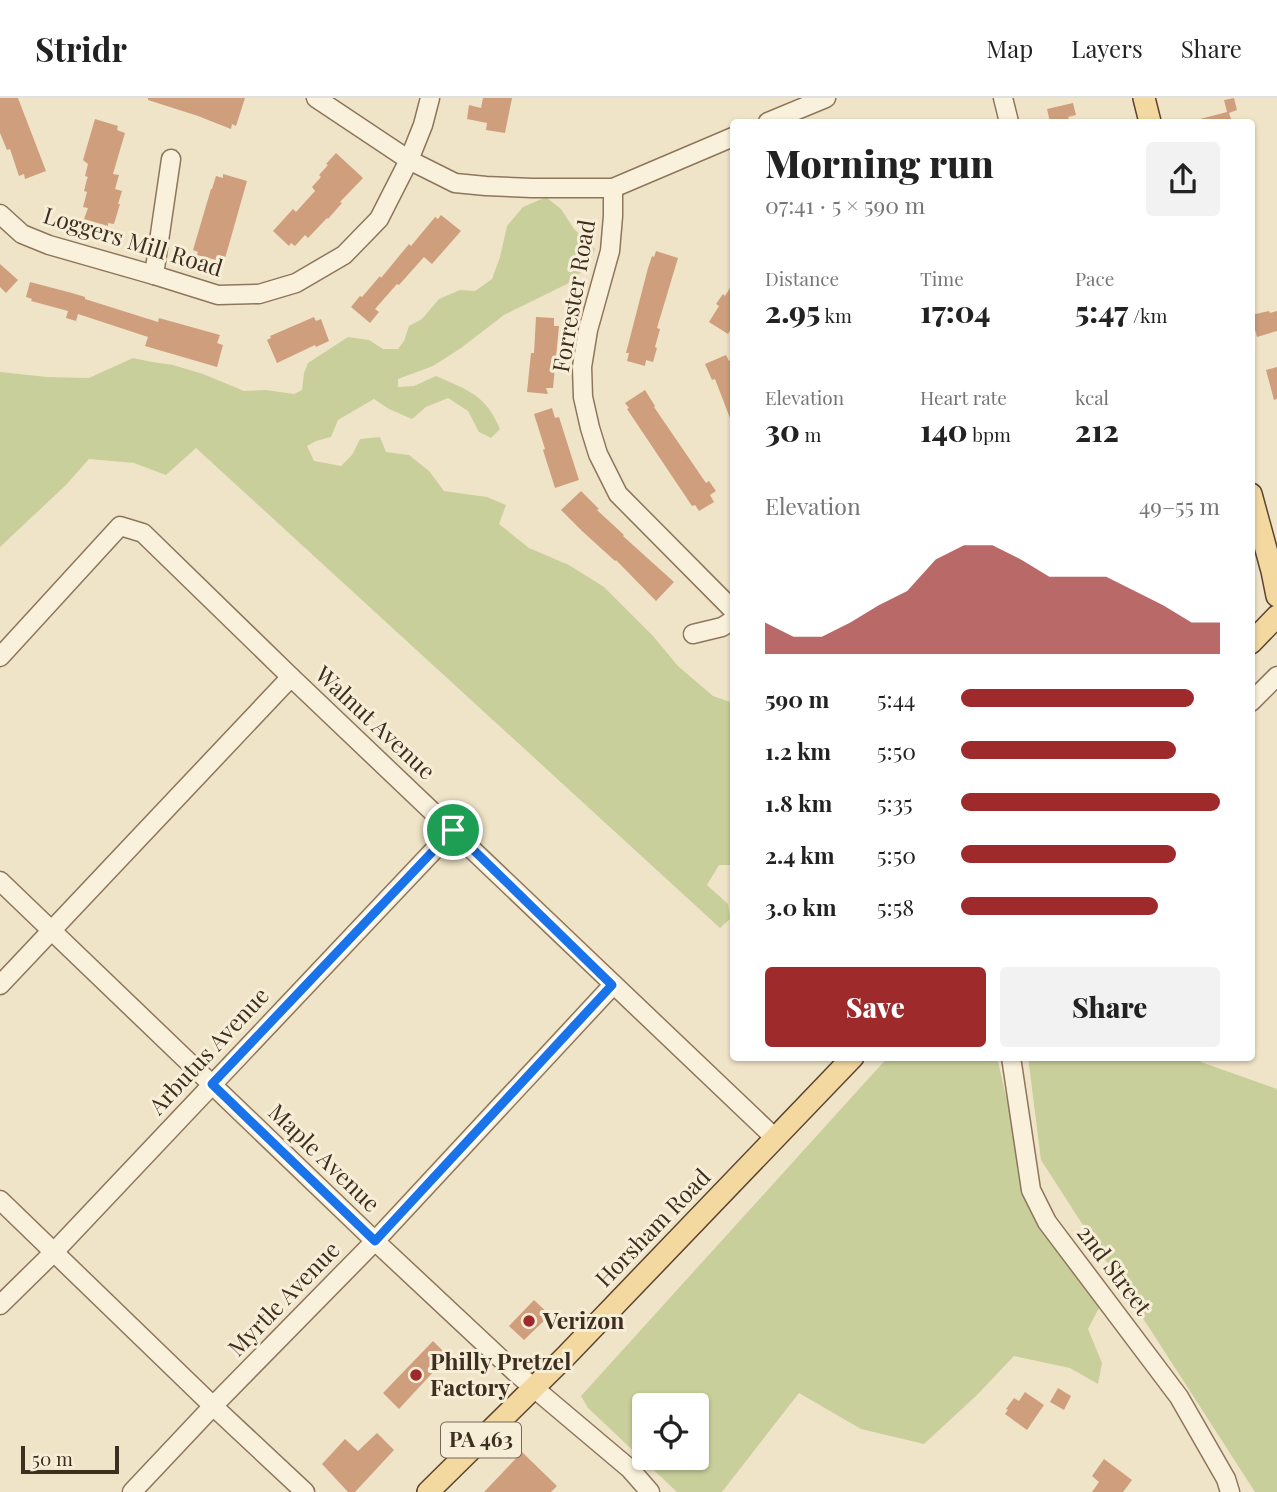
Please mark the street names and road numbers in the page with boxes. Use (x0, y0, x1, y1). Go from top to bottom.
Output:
street label: Loggers Mill Road (40, 199, 227, 283)
street label: Forrester Road (544, 217, 601, 375)
street label: Walnut Avenue (309, 658, 443, 786)
street label: Arbutus Avenue (140, 980, 275, 1121)
street label: Maple Avenue (263, 1096, 387, 1218)
street label: Horsham Road (587, 1161, 716, 1293)
street label: 2nd Street (1071, 1218, 1160, 1321)
street label: Myrtle Avenue (220, 1234, 346, 1362)
road number: PA 463 (441, 1422, 521, 1458)

